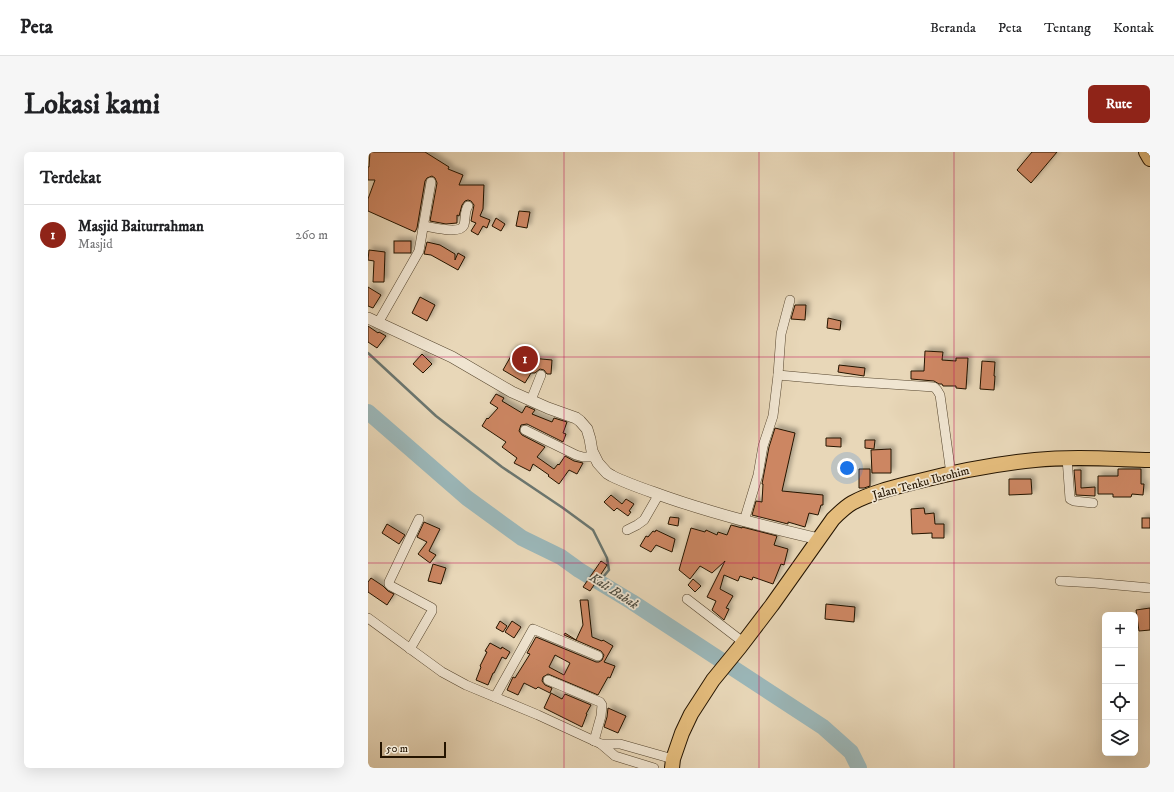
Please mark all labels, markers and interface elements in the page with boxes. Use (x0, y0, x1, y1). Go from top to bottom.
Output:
text: Peta (20, 16, 53, 39)
text: Beranda (930, 19, 976, 37)
text: Peta (998, 19, 1022, 37)
text: Tentang (1044, 19, 1091, 37)
text: Kontak (1113, 19, 1154, 37)
button: Rute (1088, 85, 1150, 123)
text: Lokasi kami (24, 87, 160, 122)
text: Terdekat (40, 167, 101, 189)
text: Masjid Baiturrahman (78, 217, 204, 236)
text: 1 (51, 227, 55, 243)
text: 260 m (295, 227, 328, 243)
text: Masjid (78, 236, 113, 252)
pin: 1 (512, 344, 538, 374)
your location (837, 458, 857, 478)
street label: Jalan Tenku Ibrohim (870, 463, 971, 503)
water label: Kali Babak (586, 569, 642, 613)
map controls (1102, 612, 1138, 756)
button: + (1102, 612, 1138, 648)
button: − (1102, 648, 1138, 684)
button: locate (1102, 684, 1138, 720)
button: layers (1102, 720, 1138, 756)
scale bar (380, 740, 446, 759)
text: 50 m (386, 742, 408, 756)

